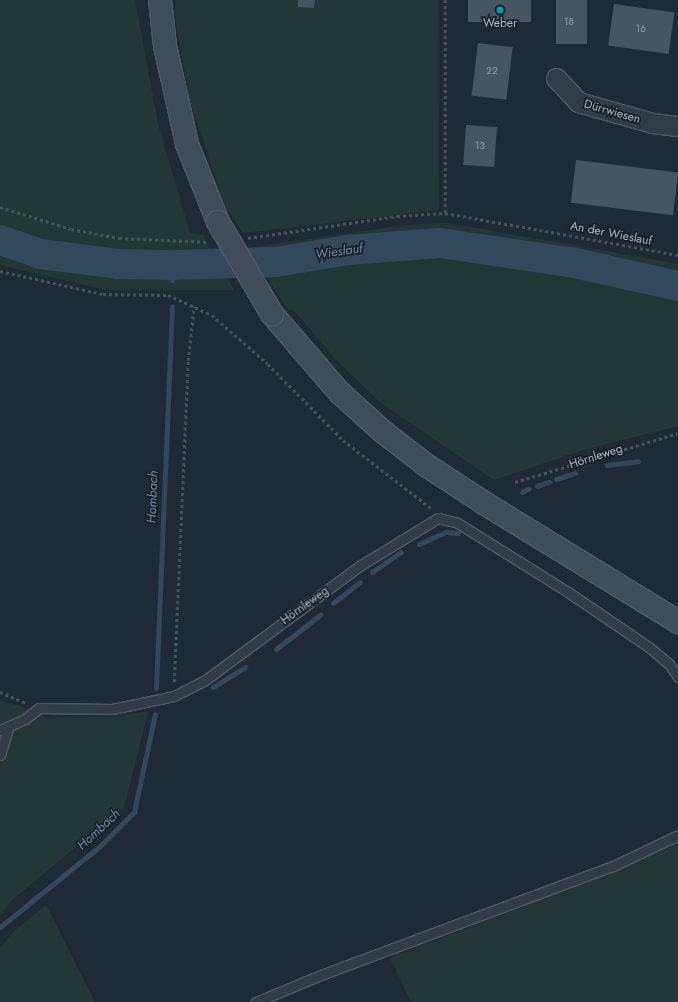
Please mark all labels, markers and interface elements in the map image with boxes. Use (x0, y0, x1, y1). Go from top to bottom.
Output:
marker: Weber (495, 5, 505, 15)
house number: 18 (564, 16, 574, 28)
place label: Weber (483, 17, 517, 31)
house number: 16 (636, 23, 646, 35)
house number: 22 (486, 65, 498, 77)
street label: Dürrwiesen (582, 97, 642, 127)
house number: 13 (475, 140, 485, 152)
street label: An der Wieslauf (569, 219, 653, 249)
water label: Wieslauf (314, 241, 364, 263)
street label: Hörnleweg (567, 442, 625, 472)
water label: Hombach (144, 470, 162, 524)
street label: Hörnleweg (278, 584, 332, 628)
water label: Hombach (74, 806, 124, 854)

